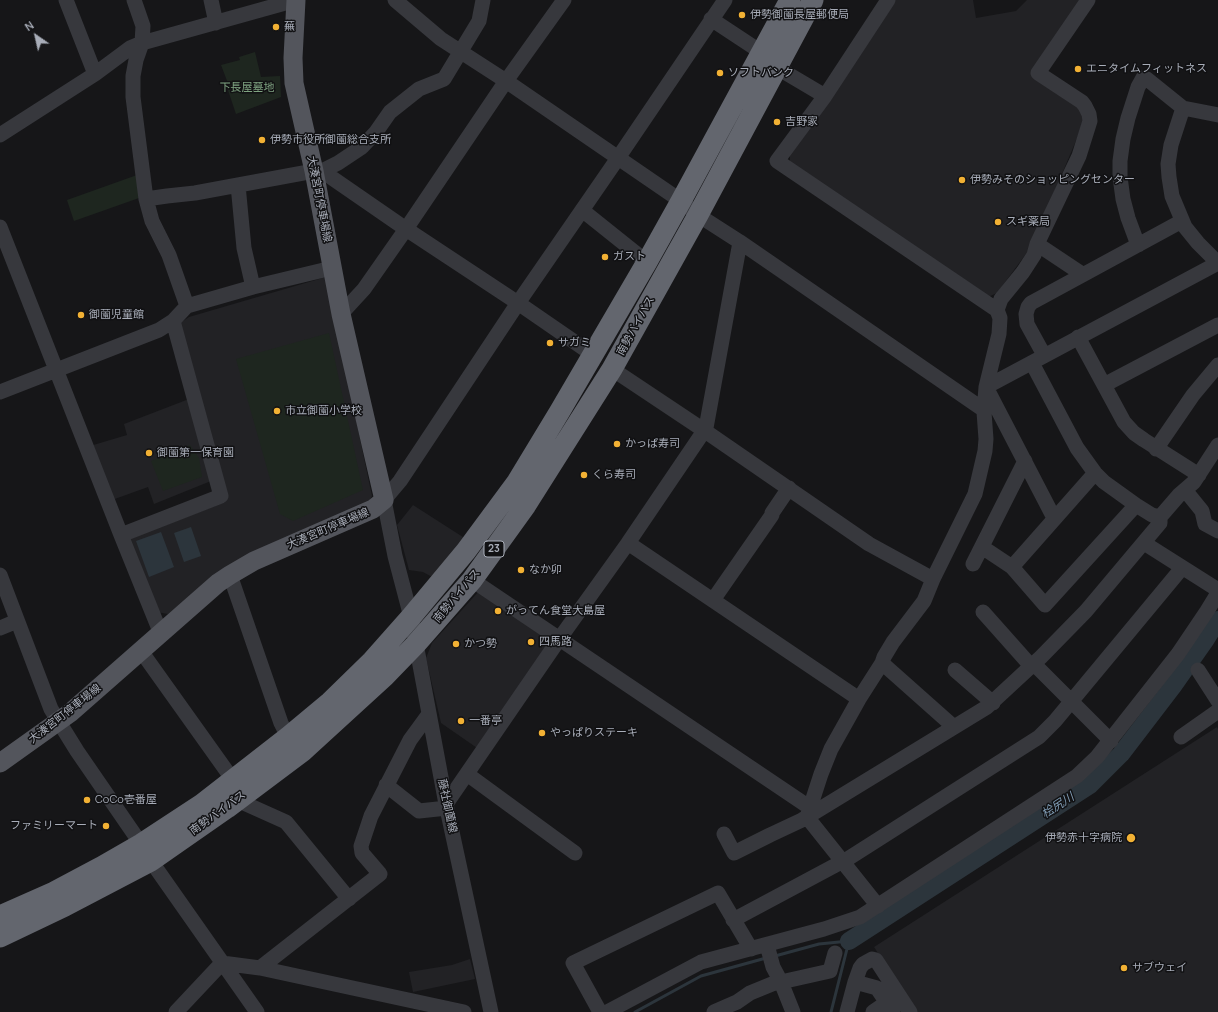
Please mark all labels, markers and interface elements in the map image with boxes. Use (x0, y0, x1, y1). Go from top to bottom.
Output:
place label: 伊勢御薗長屋郵便局 (750, 8, 849, 22)
marker: 伊勢御薗長屋郵便局 (737, 10, 747, 20)
north arrow (16, 16, 56, 56)
text: N (22, 17, 36, 34)
place label: 蕪 (284, 20, 295, 34)
marker: 蕪 (271, 22, 281, 32)
place label: エニタイムフィットネス (1086, 62, 1207, 76)
marker: エニタイムフィットネス (1073, 64, 1083, 74)
place label: ソフトバンク (728, 66, 794, 80)
marker: ソフトバンク (715, 68, 725, 78)
park label: 下長屋墓地 (220, 81, 274, 95)
place label: 吉野家 (785, 115, 818, 129)
marker: 吉野家 (772, 117, 782, 127)
place label: 伊勢市役所御薗総合支所 (270, 133, 391, 147)
marker: 伊勢市役所御薗総合支所 (257, 135, 267, 145)
street label: 大湊宮町停車場線 (304, 155, 334, 243)
place label: 伊勢みそのショッピングセンター (970, 173, 1135, 187)
marker: 伊勢みそのショッピングセンター (957, 175, 967, 185)
place label: スギ薬局 (1006, 215, 1050, 229)
marker: スギ薬局 (993, 217, 1003, 227)
place label: ガスト (613, 250, 646, 264)
marker: ガスト (600, 252, 610, 262)
street label: 南勢バイパス (614, 294, 658, 358)
place label: 御薗児童館 (89, 308, 144, 322)
marker: 御薗児童館 (76, 310, 86, 320)
place label: サガミ (558, 336, 591, 350)
marker: サガミ (545, 338, 555, 348)
place label: 市立御薗小学校 (285, 404, 362, 418)
marker: 市立御薗小学校 (272, 406, 282, 416)
place label: かっぱ寿司 (625, 437, 680, 451)
marker: かっぱ寿司 (612, 439, 622, 449)
place label: 御薗第一保育園 (157, 446, 234, 460)
marker: 御薗第一保育園 (144, 448, 154, 458)
place label: くら寿司 (592, 468, 636, 482)
marker: くら寿司 (579, 470, 589, 480)
street label: 大湊宮町停車場線 (285, 506, 371, 552)
road number: 23 (484, 541, 504, 557)
place label: なか卯 (529, 563, 562, 577)
marker: なか卯 (516, 565, 526, 575)
street label: 南勢バイパス (431, 566, 483, 626)
place label: がってん食堂大島屋 (506, 604, 605, 618)
marker: がってん食堂大島屋 (493, 606, 503, 616)
place label: 四馬路 (539, 635, 572, 649)
place label: かつ勢 (464, 637, 497, 651)
marker: 四馬路 (526, 637, 536, 647)
marker: かつ勢 (451, 639, 461, 649)
street label: 大湊宮町停車場線 (26, 682, 104, 746)
place label: 一番亭 (469, 714, 502, 728)
marker: 一番亭 (456, 716, 466, 726)
place label: やっぱりステーキ (550, 726, 638, 740)
marker: やっぱりステーキ (537, 728, 547, 738)
street label: 藤社御薗線 (435, 778, 459, 834)
street label: 南勢バイパス (187, 788, 249, 838)
water label: 桧尻川 (1039, 790, 1077, 822)
place label: CoCo壱番屋 (95, 793, 157, 807)
marker: CoCo壱番屋 (82, 795, 92, 805)
place label: ファミリーマート (10, 819, 98, 833)
marker: ファミリーマート (101, 821, 111, 831)
place label: 伊勢赤十字病院 (1045, 831, 1122, 845)
marker: 伊勢赤十字病院 (1125, 832, 1137, 844)
place label: サブウェイ (1132, 961, 1187, 975)
marker: サブウェイ (1119, 963, 1129, 973)

